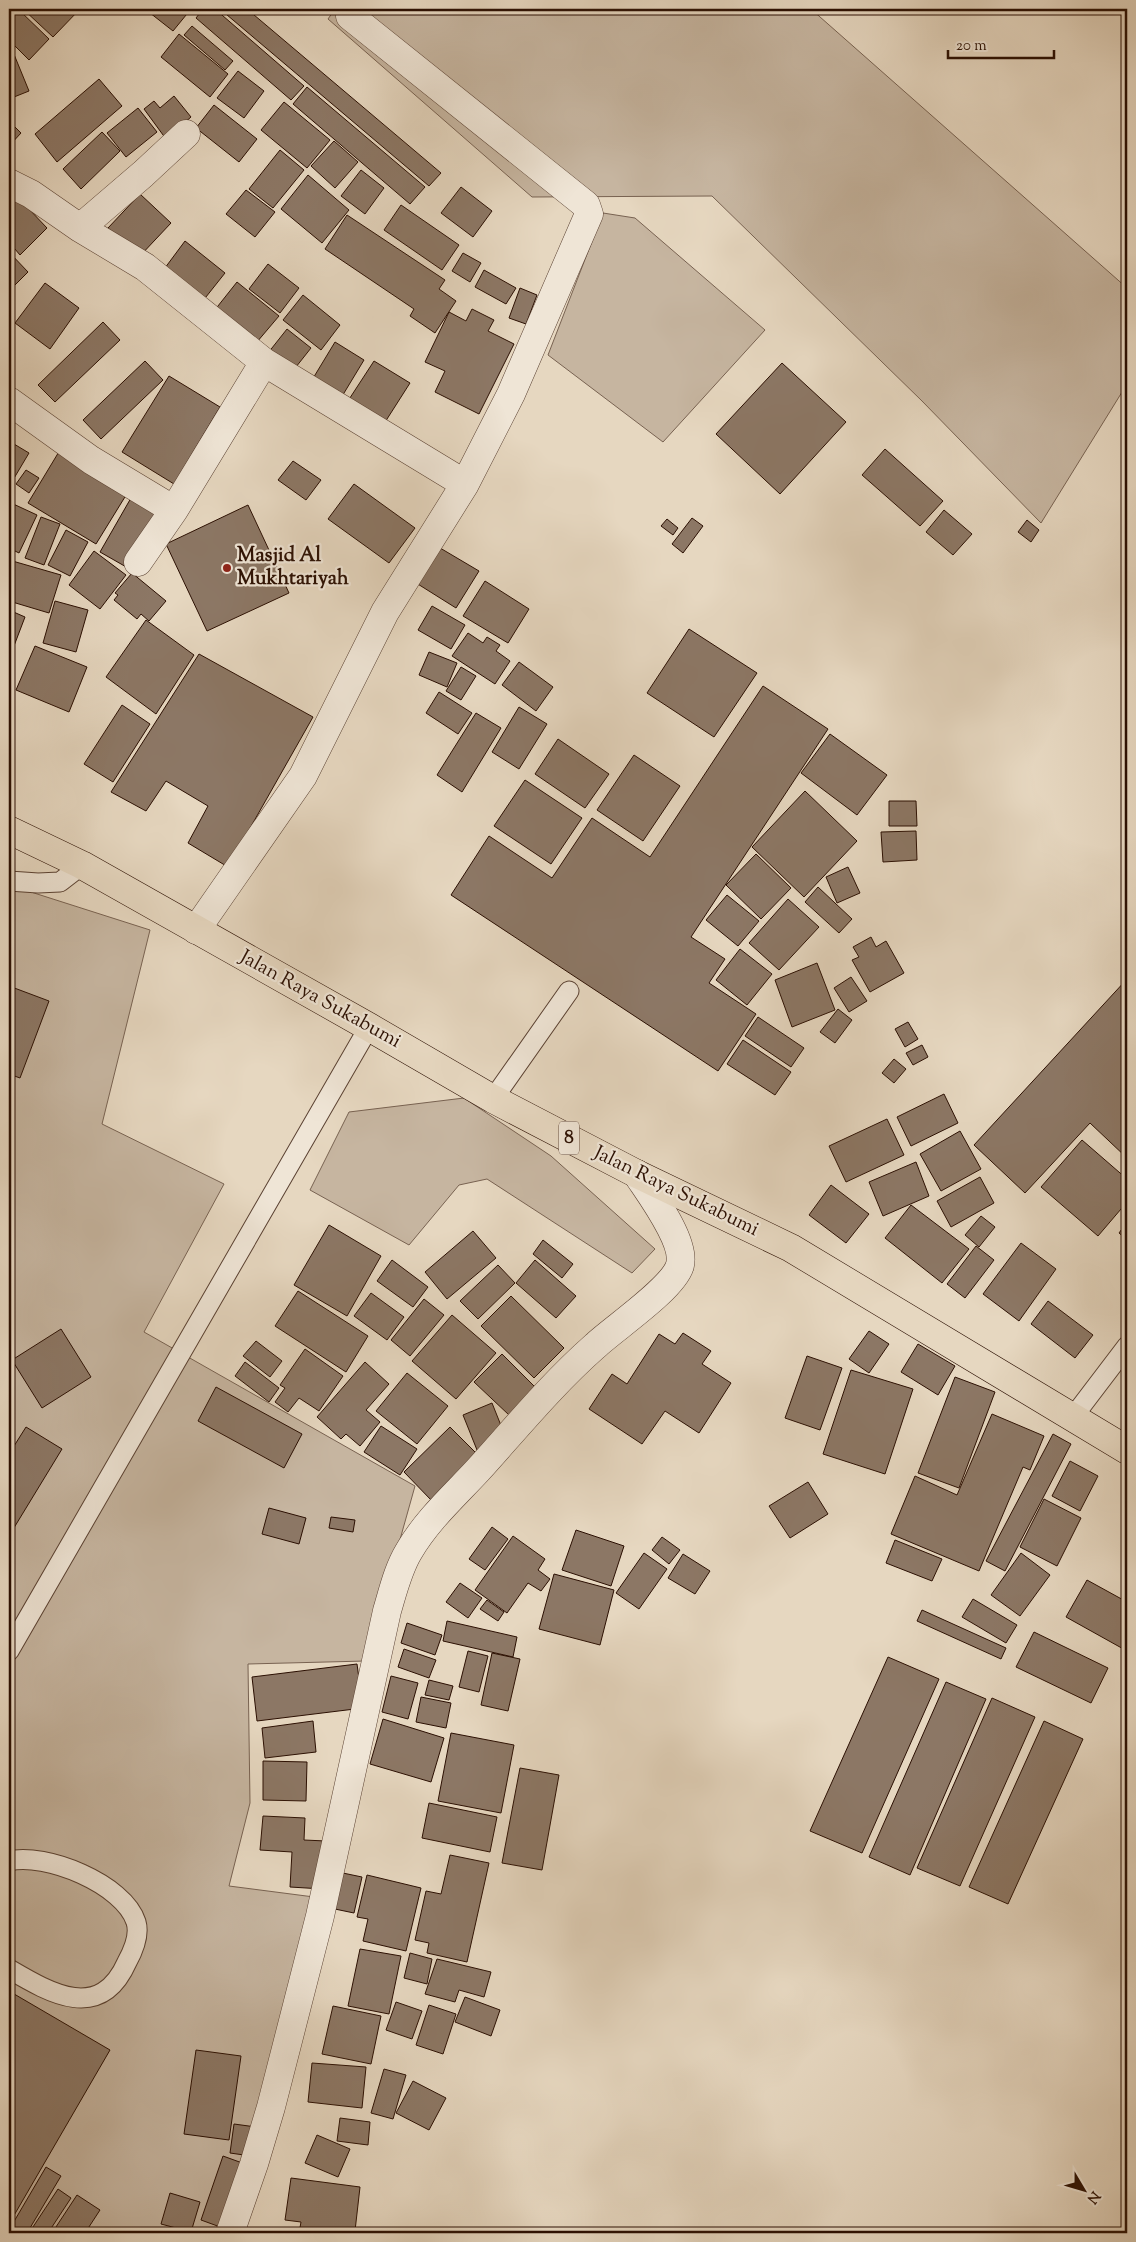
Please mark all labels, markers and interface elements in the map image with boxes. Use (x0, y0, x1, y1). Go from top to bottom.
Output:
scale bar (948, 28, 1055, 60)
text: 20 m (956, 36, 987, 57)
place label: Masjid Al Mukhtariyah (237, 542, 349, 594)
marker: Masjid Al Mukhtariyah (221, 562, 233, 574)
street label: Jalan Raya Sukabumi (233, 943, 406, 1057)
road number: 8 (559, 1122, 579, 1154)
street label: Jalan Raya Sukabumi (588, 1139, 764, 1245)
north arrow (1058, 2164, 1108, 2214)
text: N (1081, 2186, 1104, 2207)

